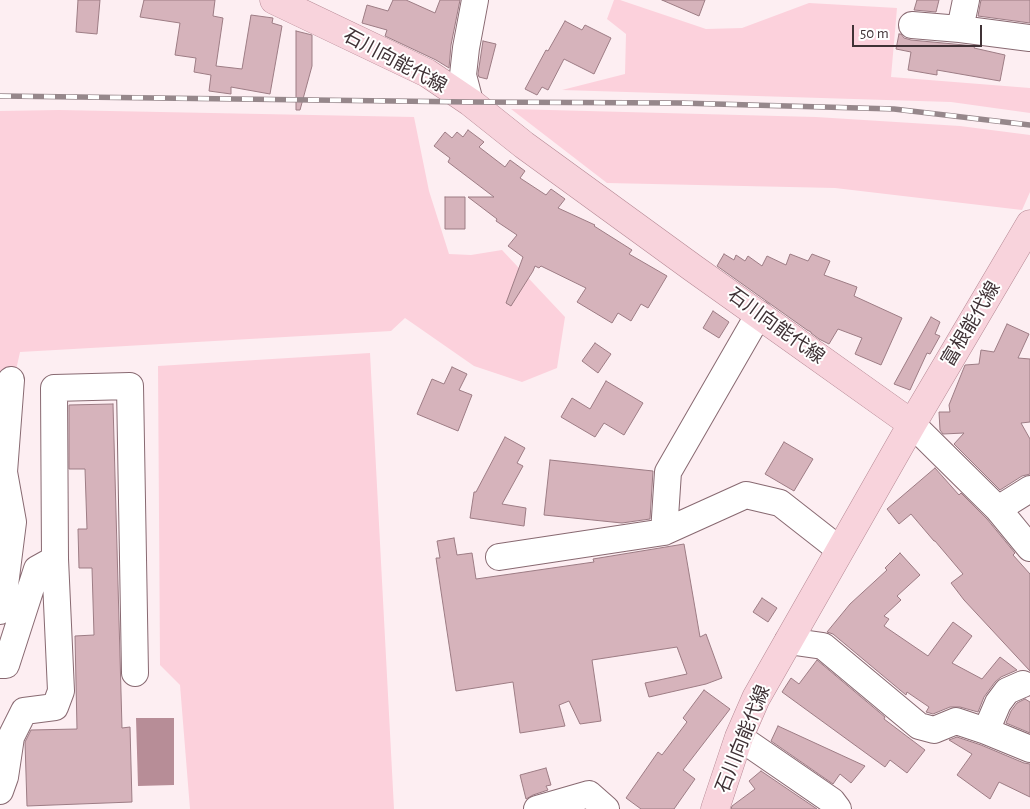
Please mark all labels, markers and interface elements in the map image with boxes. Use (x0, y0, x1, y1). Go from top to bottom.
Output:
scale bar (855, 15, 985, 47)
street label: 石川向能代線 (339, 24, 451, 98)
text: 50 m (860, 26, 889, 41)
street label: 富根能代線 (937, 277, 1005, 371)
street label: 石川向能代線 (723, 283, 829, 369)
street label: 石川向能代線 (711, 682, 775, 796)

